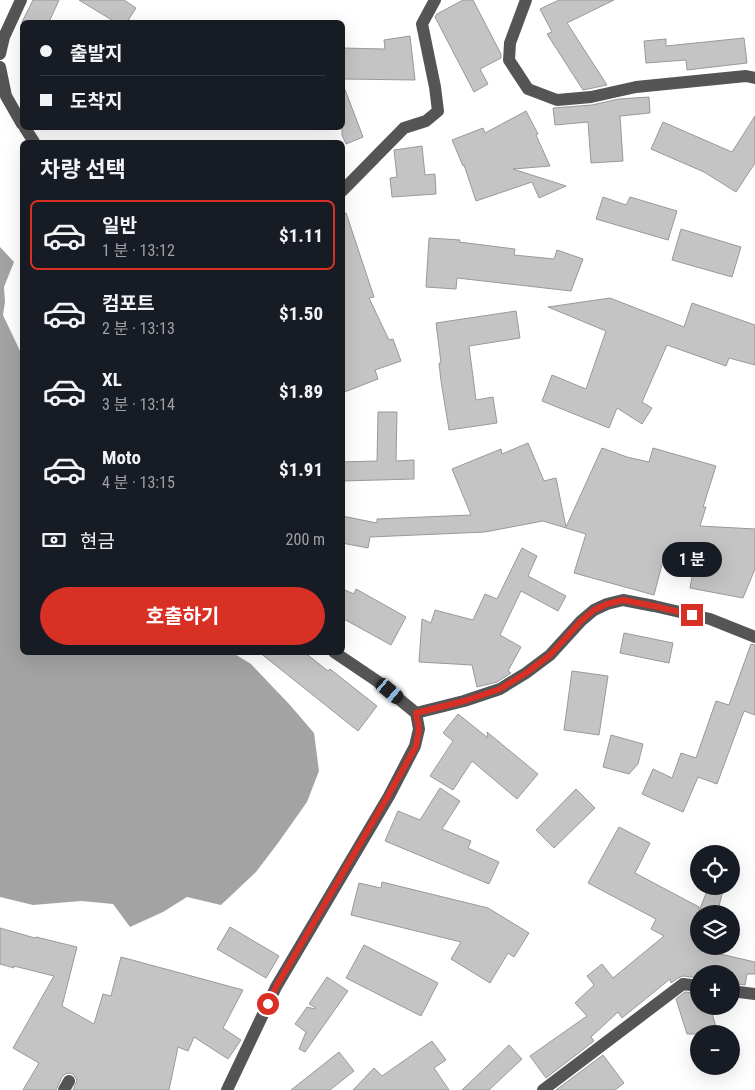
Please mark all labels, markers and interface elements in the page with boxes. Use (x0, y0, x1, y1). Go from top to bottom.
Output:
text: 출발지 (70, 42, 122, 65)
text: 도착지 (70, 90, 122, 113)
text: 차량 선택 (40, 157, 126, 182)
icon: car (42, 213, 87, 258)
text: 일반 (102, 214, 137, 237)
text: $1.11 (279, 224, 323, 247)
text: 1 분 · 13:12 (102, 241, 175, 260)
icon: car (42, 291, 87, 336)
text: 컴포트 (102, 292, 154, 315)
text: $1.50 (279, 302, 323, 325)
text: 2 분 · 13:13 (102, 319, 175, 338)
text: XL (102, 368, 122, 391)
icon: car (42, 369, 87, 414)
text: $1.89 (279, 380, 323, 403)
text: 3 분 · 13:14 (102, 395, 175, 414)
text: Moto (102, 446, 141, 469)
icon: car (42, 447, 87, 492)
text: $1.91 (279, 458, 323, 481)
text: 4 분 · 13:15 (102, 473, 175, 492)
icon: cash (40, 526, 68, 554)
text: 현금 (80, 530, 115, 553)
text: 200 m (286, 530, 325, 549)
callout: 1 분 (662, 542, 722, 578)
text: 1 분 (679, 550, 705, 569)
button: 호출하기 (40, 587, 325, 645)
route end (681, 604, 703, 626)
car (373, 676, 406, 706)
map controls (690, 845, 740, 1075)
button: locate (690, 845, 740, 895)
button: layers (690, 905, 740, 955)
button: + (690, 965, 740, 1015)
route start (257, 993, 279, 1015)
button: − (690, 1025, 740, 1075)

